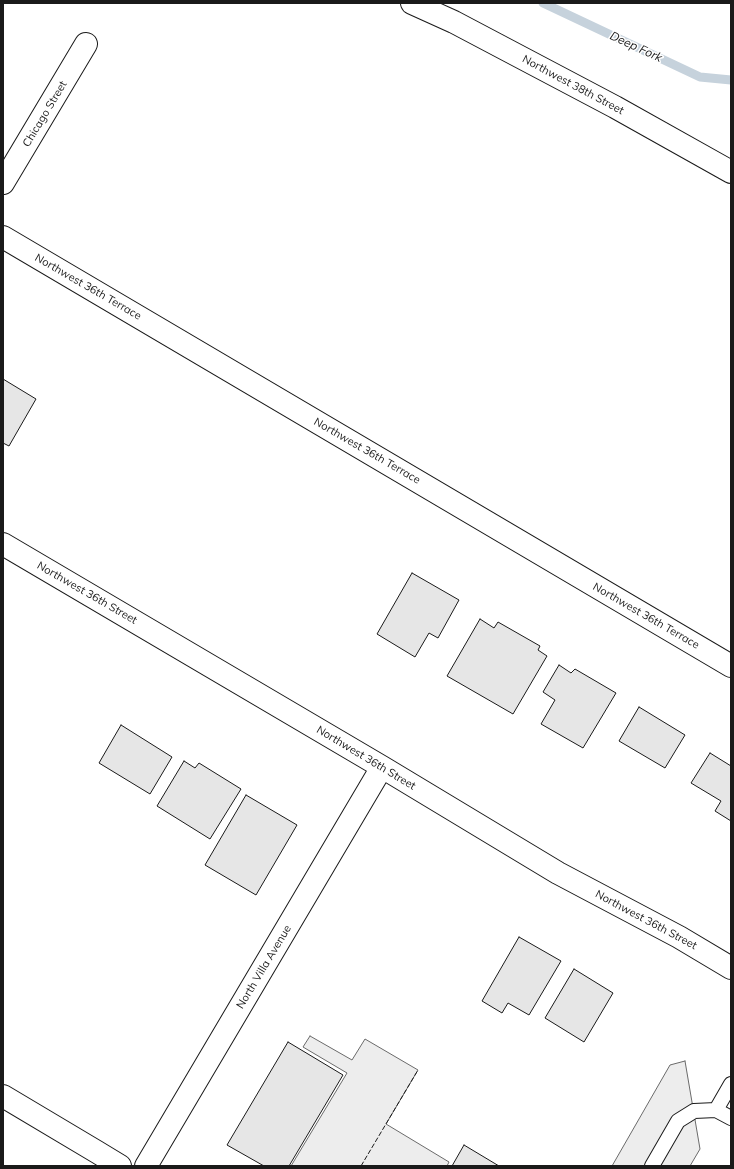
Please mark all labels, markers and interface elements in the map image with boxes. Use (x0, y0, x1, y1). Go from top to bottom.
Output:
water label: Deep Fork (607, 29, 665, 65)
street label: Northwest 38th Street (520, 53, 626, 117)
street label: Chicago Street (20, 79, 70, 149)
street label: Northwest 36th Terrace (32, 251, 144, 323)
street label: Northwest 36th Terrace (311, 415, 423, 487)
street label: Northwest 36th Street (35, 559, 139, 627)
street label: Northwest 36th Terrace (590, 580, 702, 652)
street label: Northwest 36th Street (314, 723, 418, 793)
street label: Northwest 36th Street (593, 888, 699, 952)
street label: North Villa Avenue (234, 923, 294, 1011)

